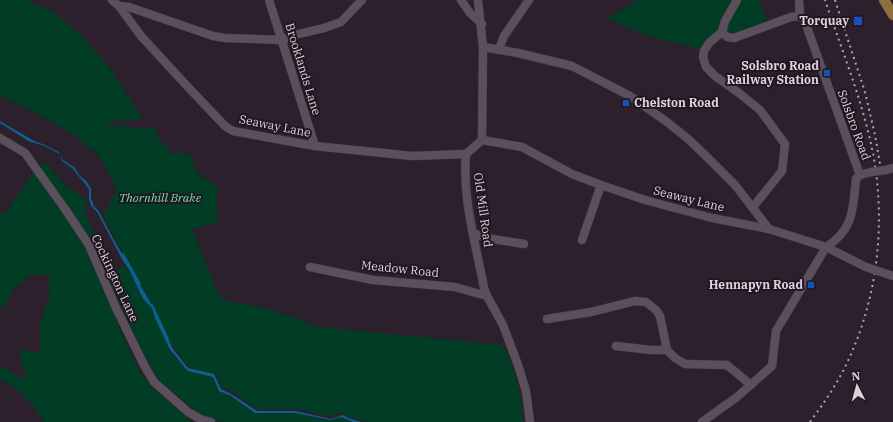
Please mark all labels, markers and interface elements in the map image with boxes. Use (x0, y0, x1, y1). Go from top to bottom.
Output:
place label: Torquay (799, 13, 849, 28)
marker: Torquay (852, 15, 864, 27)
street label: Brooklands Lane (282, 21, 325, 117)
place label: Solsbro Road Railway Station (726, 58, 819, 87)
marker: Solsbro Road Railway Station (822, 68, 832, 78)
street label: Solsbro Road (835, 88, 874, 162)
place label: Chelston Road (634, 95, 719, 110)
marker: Chelston Road (621, 98, 631, 108)
street label: Seaway Lane (238, 111, 312, 140)
street label: Old Mill Road (471, 172, 496, 248)
street label: Seaway Lane (652, 182, 726, 215)
park label: Thornhill Brake (119, 190, 202, 205)
street label: Cockington Lane (89, 232, 142, 324)
street label: Meadow Road (360, 257, 440, 280)
place label: Hennapyn Road (709, 277, 803, 292)
marker: Hennapyn Road (806, 280, 816, 290)
north arrow (837, 366, 877, 406)
text: N (851, 369, 861, 383)

